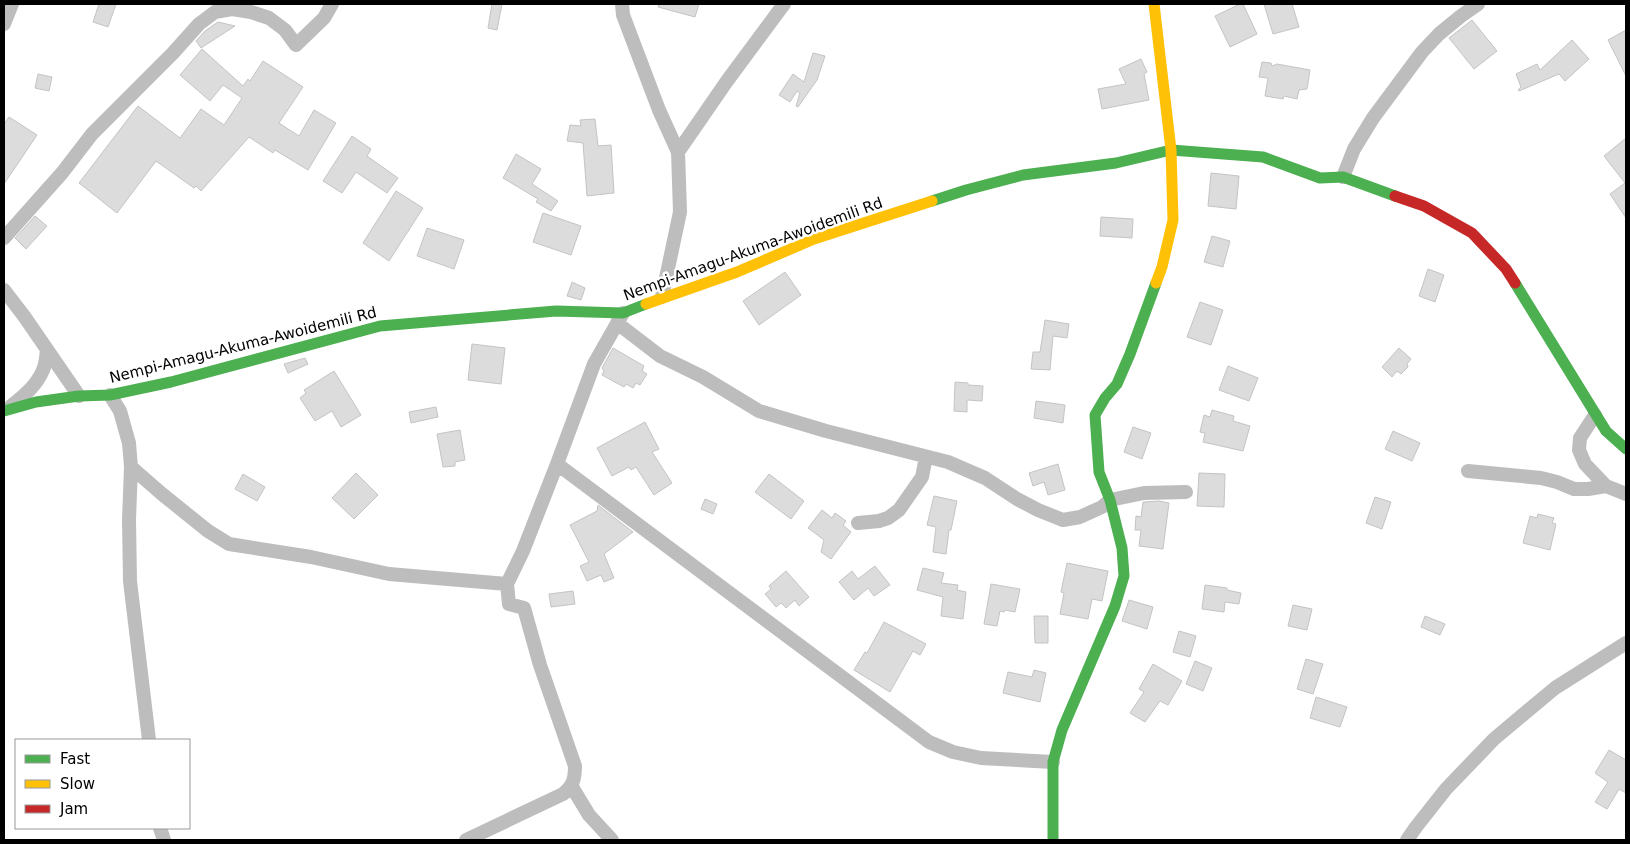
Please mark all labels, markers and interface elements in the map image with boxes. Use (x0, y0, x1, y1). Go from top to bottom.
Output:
street label: Nempi-Amagu-Akuma-Awoidemili Rd (621, 194, 885, 304)
street label: Nempi-Amagu-Akuma-Awoidemili Rd (108, 303, 378, 387)
legend (15, 739, 190, 829)
text: Fast (60, 750, 90, 768)
text: Slow (60, 775, 95, 793)
text: Jam (59, 800, 88, 818)

